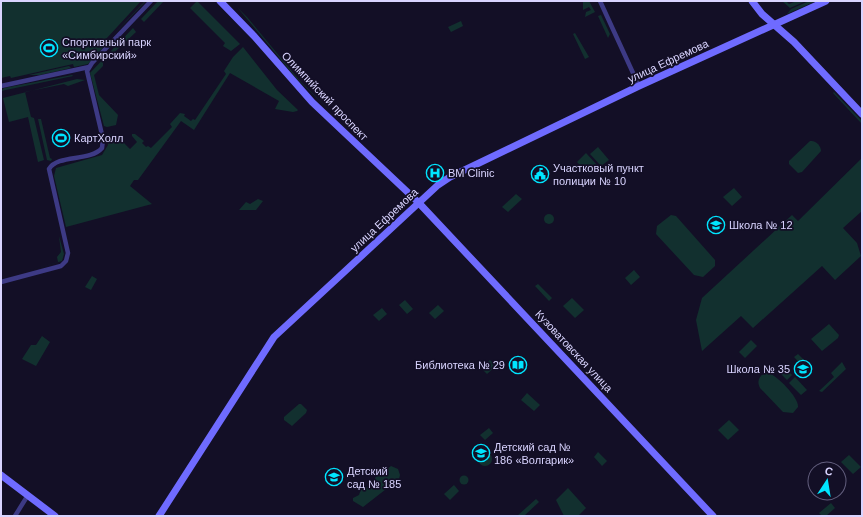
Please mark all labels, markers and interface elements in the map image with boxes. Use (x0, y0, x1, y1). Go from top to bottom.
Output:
place label: Спортивный парк «Симбирский» (62, 36, 151, 61)
street label: улица Ефремова (626, 37, 711, 85)
sports icon: Спортивный парк «Симбирский» (39, 38, 59, 58)
street label: Олимпийский проспект (280, 49, 370, 143)
sports icon: КартХолл (51, 128, 71, 148)
place label: КартХолл (74, 132, 123, 144)
place label: Участковый пункт полиции № 10 (553, 162, 644, 187)
hospital icon: BM Clinic (425, 163, 445, 183)
public building icon: Участковый пункт полиции № 10 (530, 164, 550, 184)
place label: BM Clinic (448, 167, 495, 179)
street label: улица Ефремова (348, 185, 421, 254)
school or university icon: Школа № 12 (706, 215, 726, 235)
place label: Школа № 12 (729, 219, 793, 231)
street label: Кузоватовская улица (533, 308, 616, 395)
library icon: Библиотека № 29 (508, 355, 528, 375)
place label: Библиотека № 29 (415, 359, 505, 371)
school or university icon: Школа № 35 (793, 359, 813, 379)
place label: Школа № 35 (726, 363, 790, 375)
place label: Детский сад № 186 «Волгарик» (494, 441, 574, 466)
school or university icon: Детский сад № 186 «Волгарик» (471, 443, 491, 463)
north arrow (807, 461, 847, 501)
place label: Детский сад № 185 (347, 465, 401, 490)
text: С (824, 465, 834, 478)
school or university icon: Детский сад № 185 (324, 467, 344, 487)

